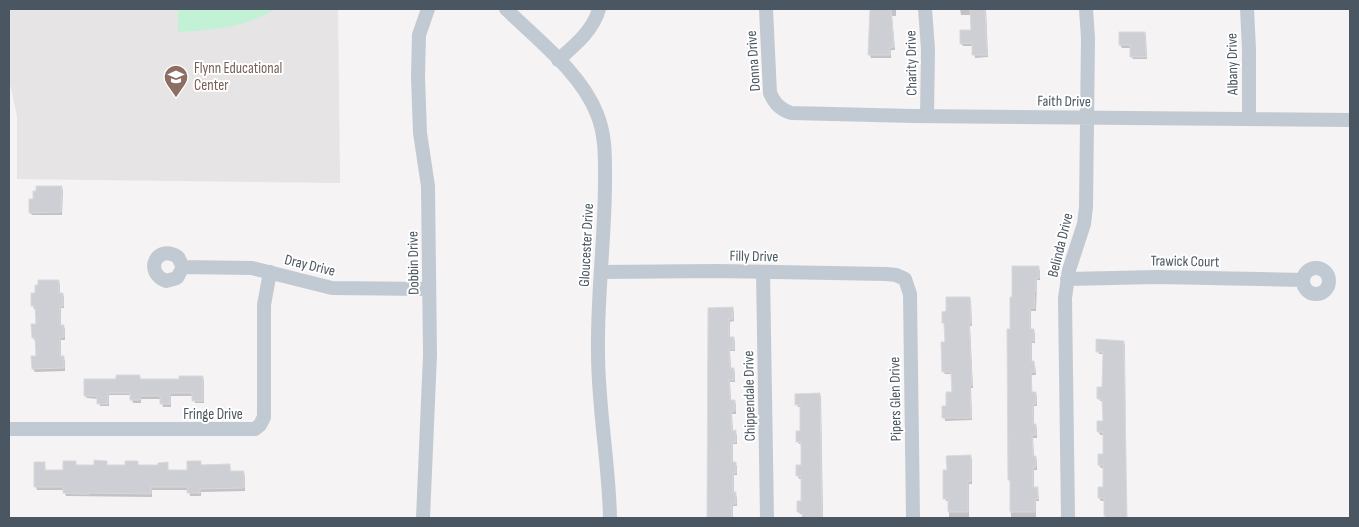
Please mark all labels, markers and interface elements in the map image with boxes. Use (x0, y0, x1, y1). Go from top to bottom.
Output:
street label: Donna Drive (742, 30, 765, 92)
street label: Charity Drive (901, 30, 922, 96)
street label: Albany Drive (1222, 33, 1243, 96)
place label: Flynn Educational Center (194, 59, 282, 95)
school or university icon: Flynn Educational Center (163, 64, 189, 98)
street label: Faith Drive (1037, 92, 1091, 111)
street label: Gloucester Drive (575, 203, 598, 287)
street label: Belinda Drive (1043, 211, 1078, 279)
street label: Dobbin Drive (403, 231, 424, 295)
street label: Filly Drive (730, 247, 778, 266)
street label: Dray Drive (283, 250, 337, 281)
street label: Trawick Court (1150, 251, 1220, 272)
street label: Chippendale Drive (739, 350, 760, 442)
street label: Pipers Glen Drive (885, 357, 906, 441)
street label: Fringe Drive (183, 405, 243, 424)

